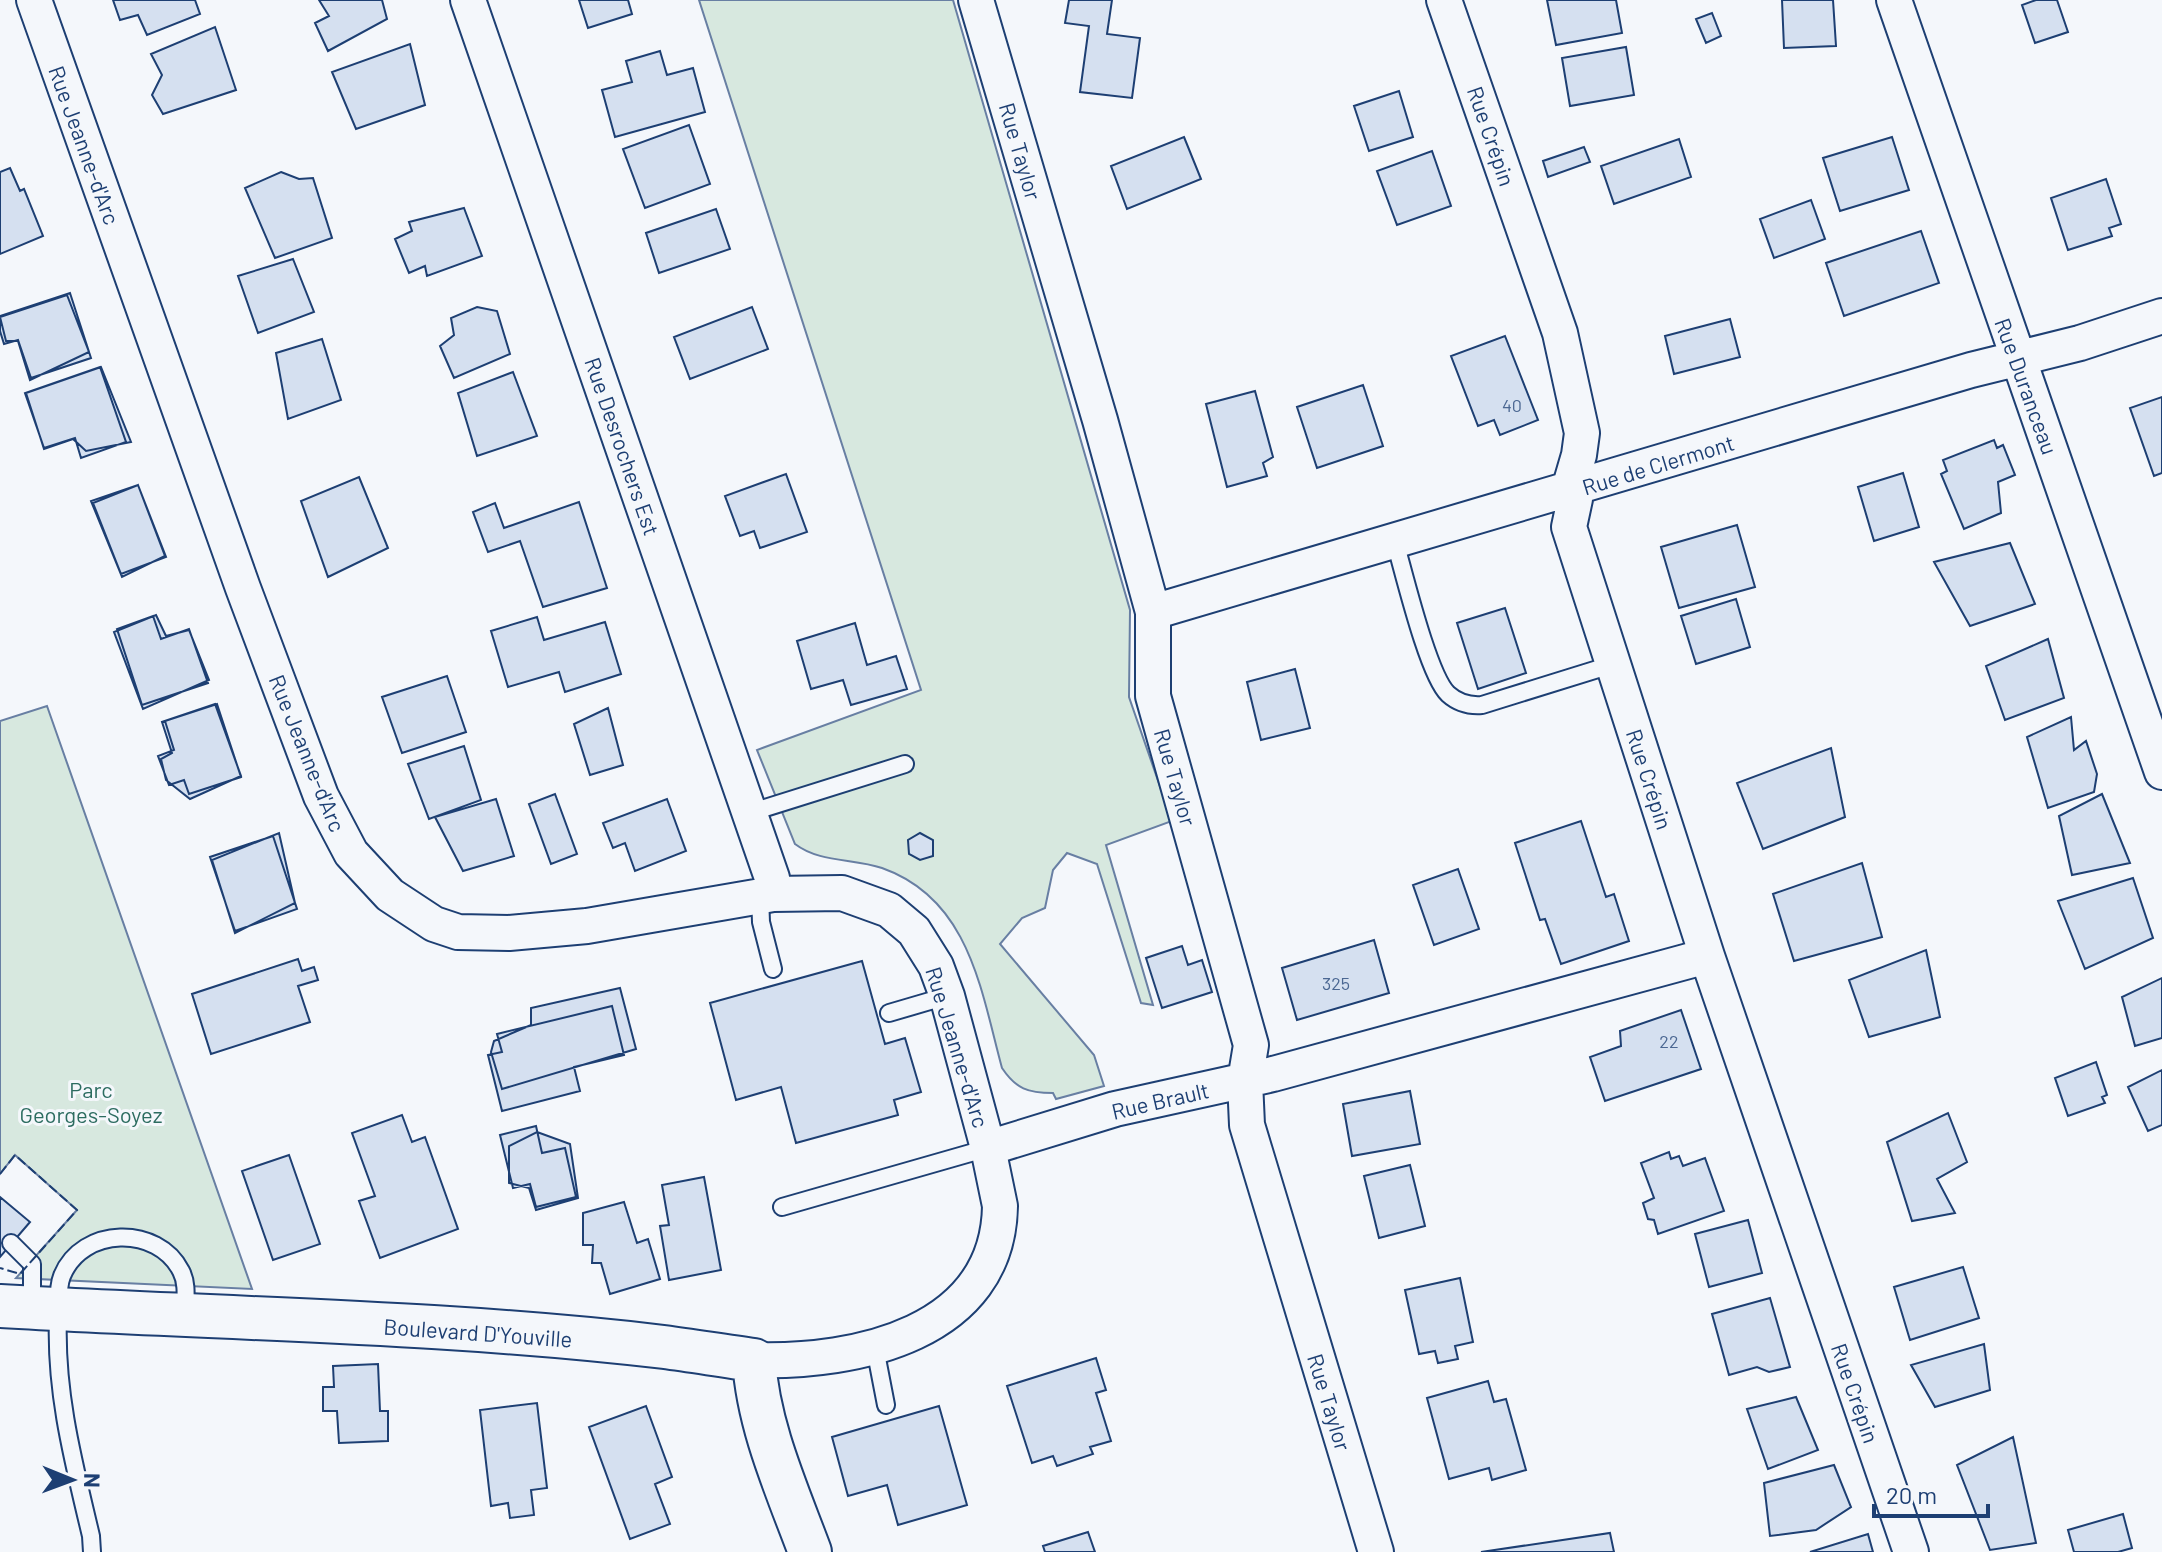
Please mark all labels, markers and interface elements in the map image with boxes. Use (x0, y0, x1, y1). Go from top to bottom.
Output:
street label: Rue Jeanne-d'Arc (44, 62, 126, 228)
street label: Rue Crépin (1463, 83, 1521, 189)
street label: Rue Taylor (995, 99, 1047, 203)
street label: Rue Duranceau (1990, 314, 2064, 458)
street label: Rue Desrochers Est (580, 354, 666, 538)
house number: 40 (1502, 394, 1522, 416)
street label: Rue de Clermont (1579, 429, 1737, 499)
street label: Rue Jeanne-d'Arc (265, 671, 351, 835)
street label: Rue Taylor (1150, 725, 1202, 829)
street label: Rue Crépin (1622, 726, 1678, 832)
street label: Rue Jeanne-d'Arc (921, 963, 995, 1131)
house number: 325 (1322, 972, 1350, 994)
house number: 22 (1659, 1030, 1679, 1052)
park label: Parc Georges-Soyez (19, 1076, 163, 1127)
street label: Rue Brault (1109, 1076, 1211, 1124)
street label: Boulevard D'Youville (383, 1312, 573, 1352)
street label: Rue Crépin (1827, 1340, 1885, 1446)
street label: Rue Taylor (1303, 1350, 1357, 1454)
north arrow (32, 1440, 112, 1520)
scale bar (1874, 1468, 1988, 1518)
text: N (80, 1473, 106, 1488)
text: 20 m (1886, 1480, 1937, 1509)

